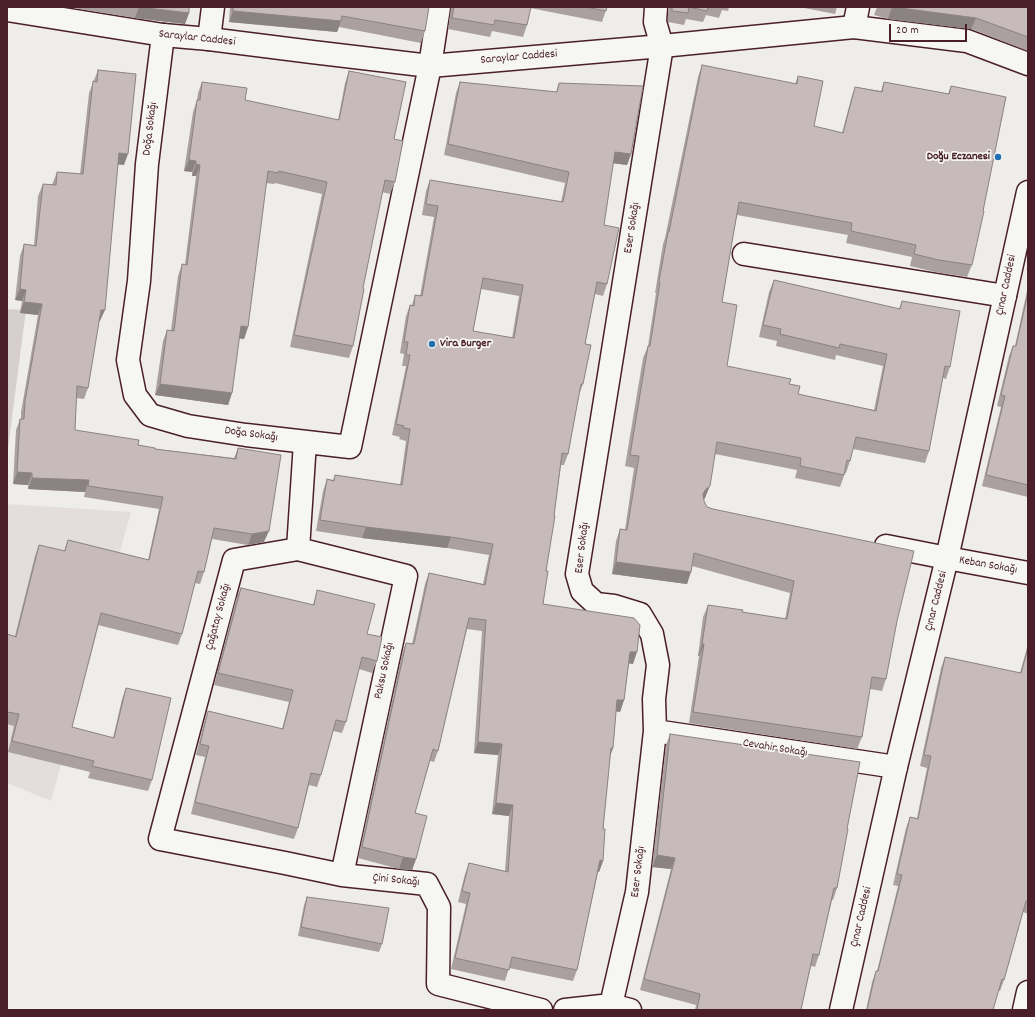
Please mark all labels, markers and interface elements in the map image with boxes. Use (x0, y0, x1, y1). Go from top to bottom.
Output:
scale bar (891, 16, 969, 42)
text: 20 m (896, 22, 919, 39)
street label: Saraylar Caddesi (158, 28, 236, 50)
street label: Saraylar Caddesi (480, 47, 558, 69)
street label: Doğa Sokağı (141, 101, 161, 157)
place label: Doğu Eczanesi (927, 150, 990, 164)
marker: Doğu Eczanesi (993, 152, 1003, 162)
street label: Eser Sokağı (622, 201, 644, 255)
street label: Çınar Caddesi (994, 253, 1020, 317)
place label: Vira Burger (440, 337, 491, 351)
marker: Vira Burger (427, 339, 437, 349)
street label: Doğa Sokağı (223, 424, 279, 446)
street label: Eser Sokağı (573, 522, 593, 574)
street label: Keban Sokağı (958, 554, 1018, 578)
street label: Çınar Caddesi (923, 569, 951, 633)
street label: Çağatay Sokağı (203, 582, 235, 652)
street label: Paksu Sokağı (372, 641, 398, 701)
street label: Cevahir Sokağı (742, 737, 808, 761)
street label: Eser Sokağı (629, 846, 649, 898)
street label: Çini Sokağı (372, 871, 420, 891)
street label: Çınar Caddesi (848, 885, 876, 949)

